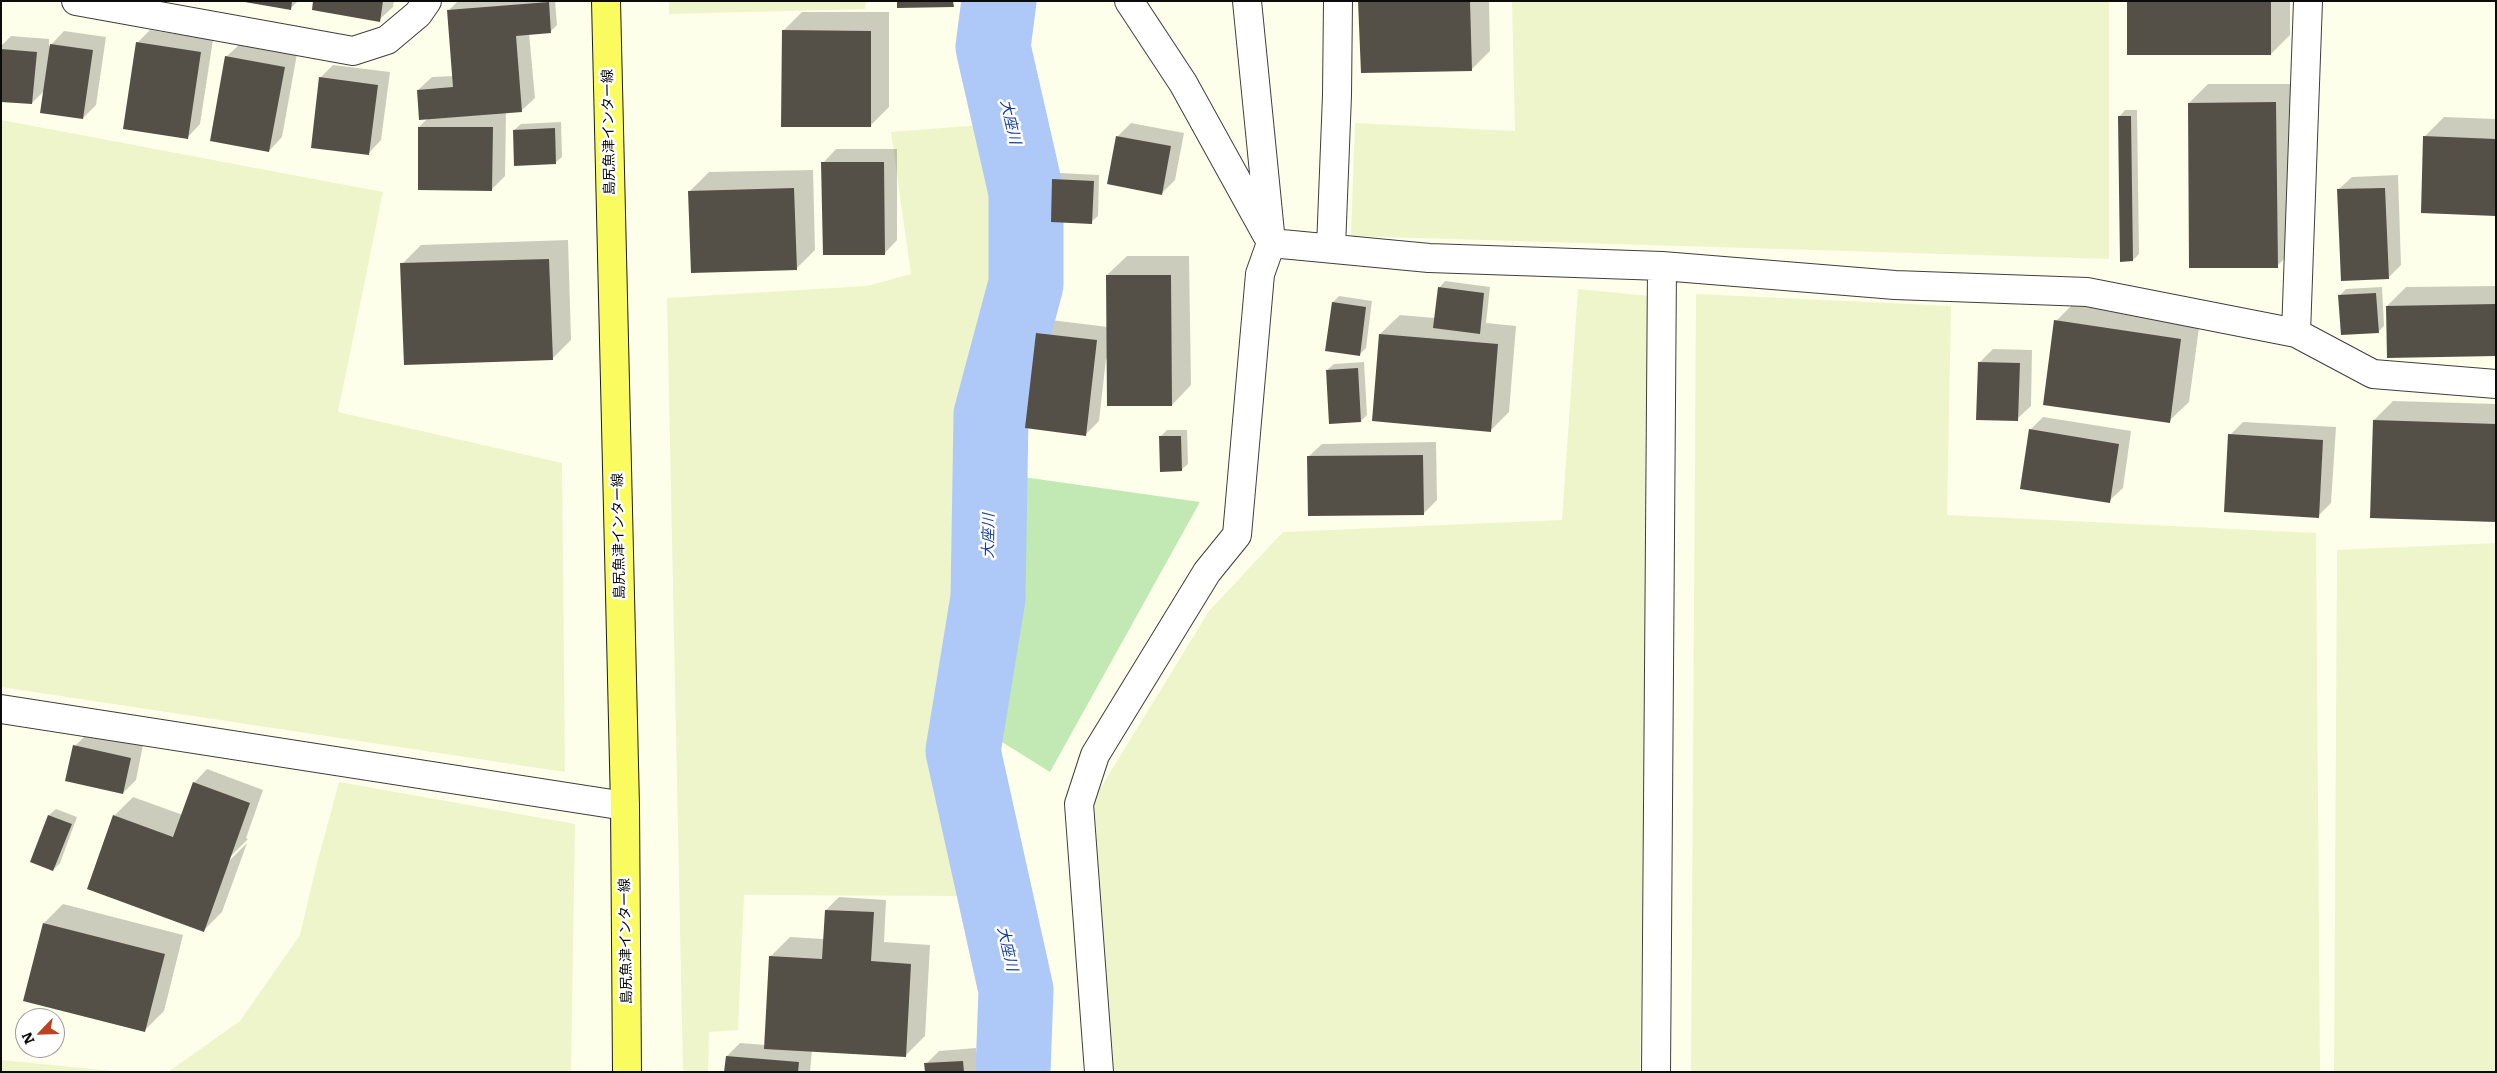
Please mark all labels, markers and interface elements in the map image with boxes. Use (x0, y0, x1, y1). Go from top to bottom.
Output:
street label: 島尻魚津インター線 (600, 69, 618, 195)
water label: 大座川 (996, 98, 1024, 146)
street label: 島尻魚津インター線 (610, 473, 628, 599)
water label: 大座川 (980, 513, 998, 559)
street label: 島尻魚津インター線 (617, 878, 635, 1004)
water label: 大座川 (993, 925, 1021, 973)
north arrow (15, 1008, 65, 1058)
text: N (16, 1029, 39, 1048)

